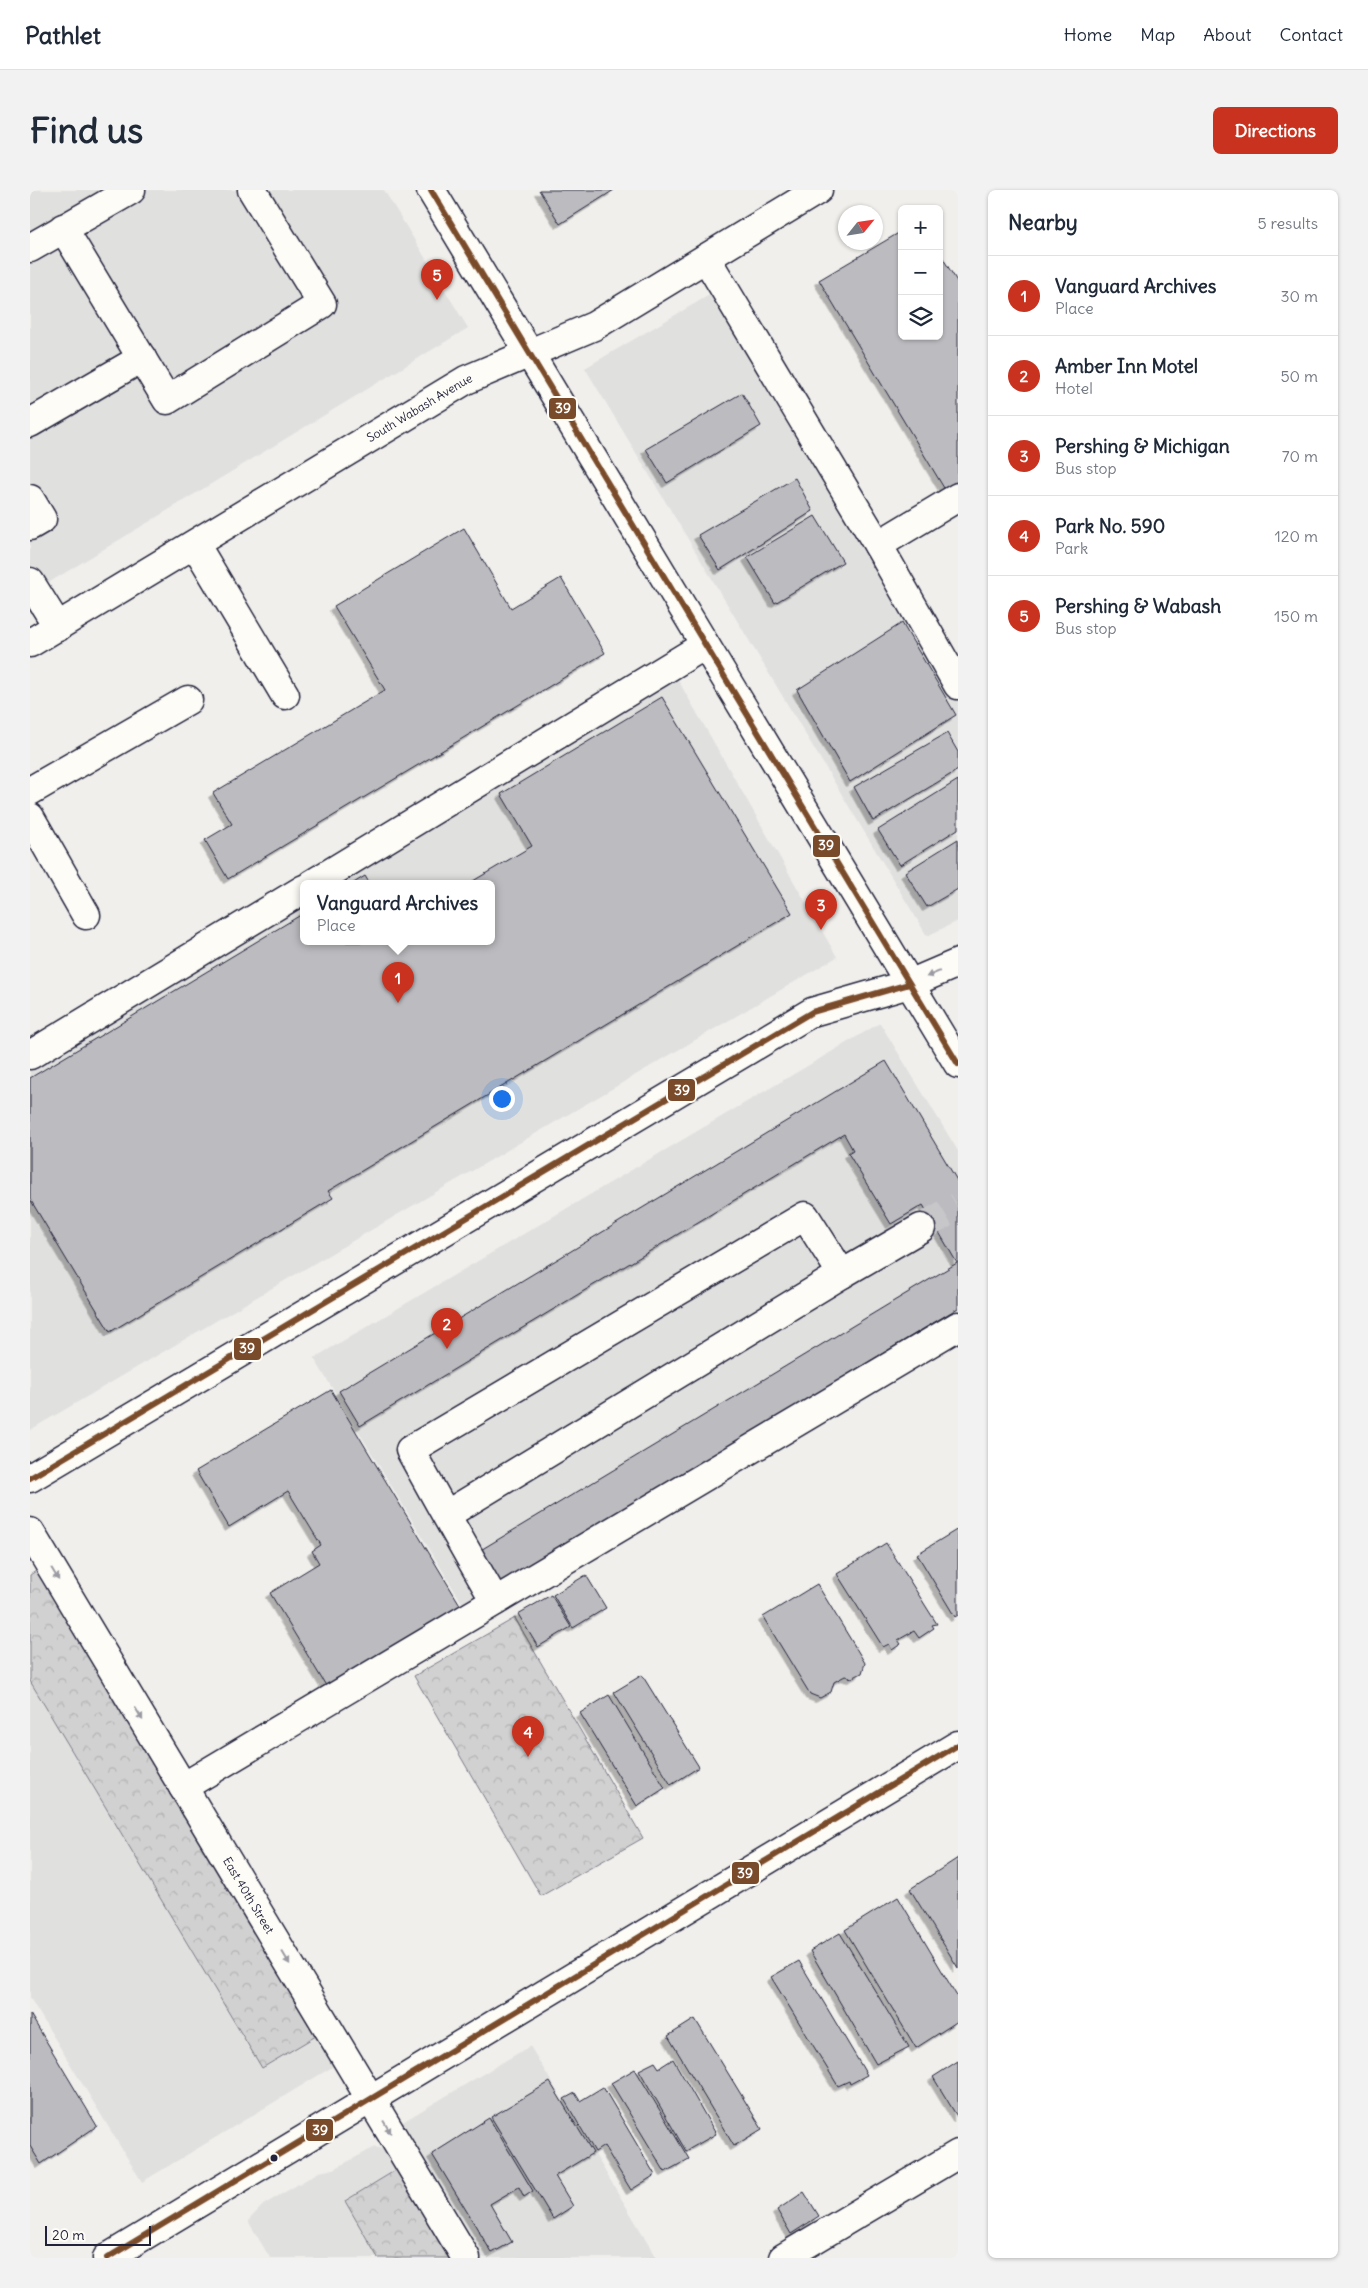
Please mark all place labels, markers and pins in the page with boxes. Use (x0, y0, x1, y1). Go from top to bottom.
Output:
pin: 5 (421, 259, 453, 300)
pin: 3 (805, 889, 837, 930)
pin: 1 (382, 962, 414, 1003)
pin: 2 (431, 1308, 463, 1349)
pin: 4 (512, 1716, 544, 1757)
unlabelled marker (269, 2153, 279, 2163)

